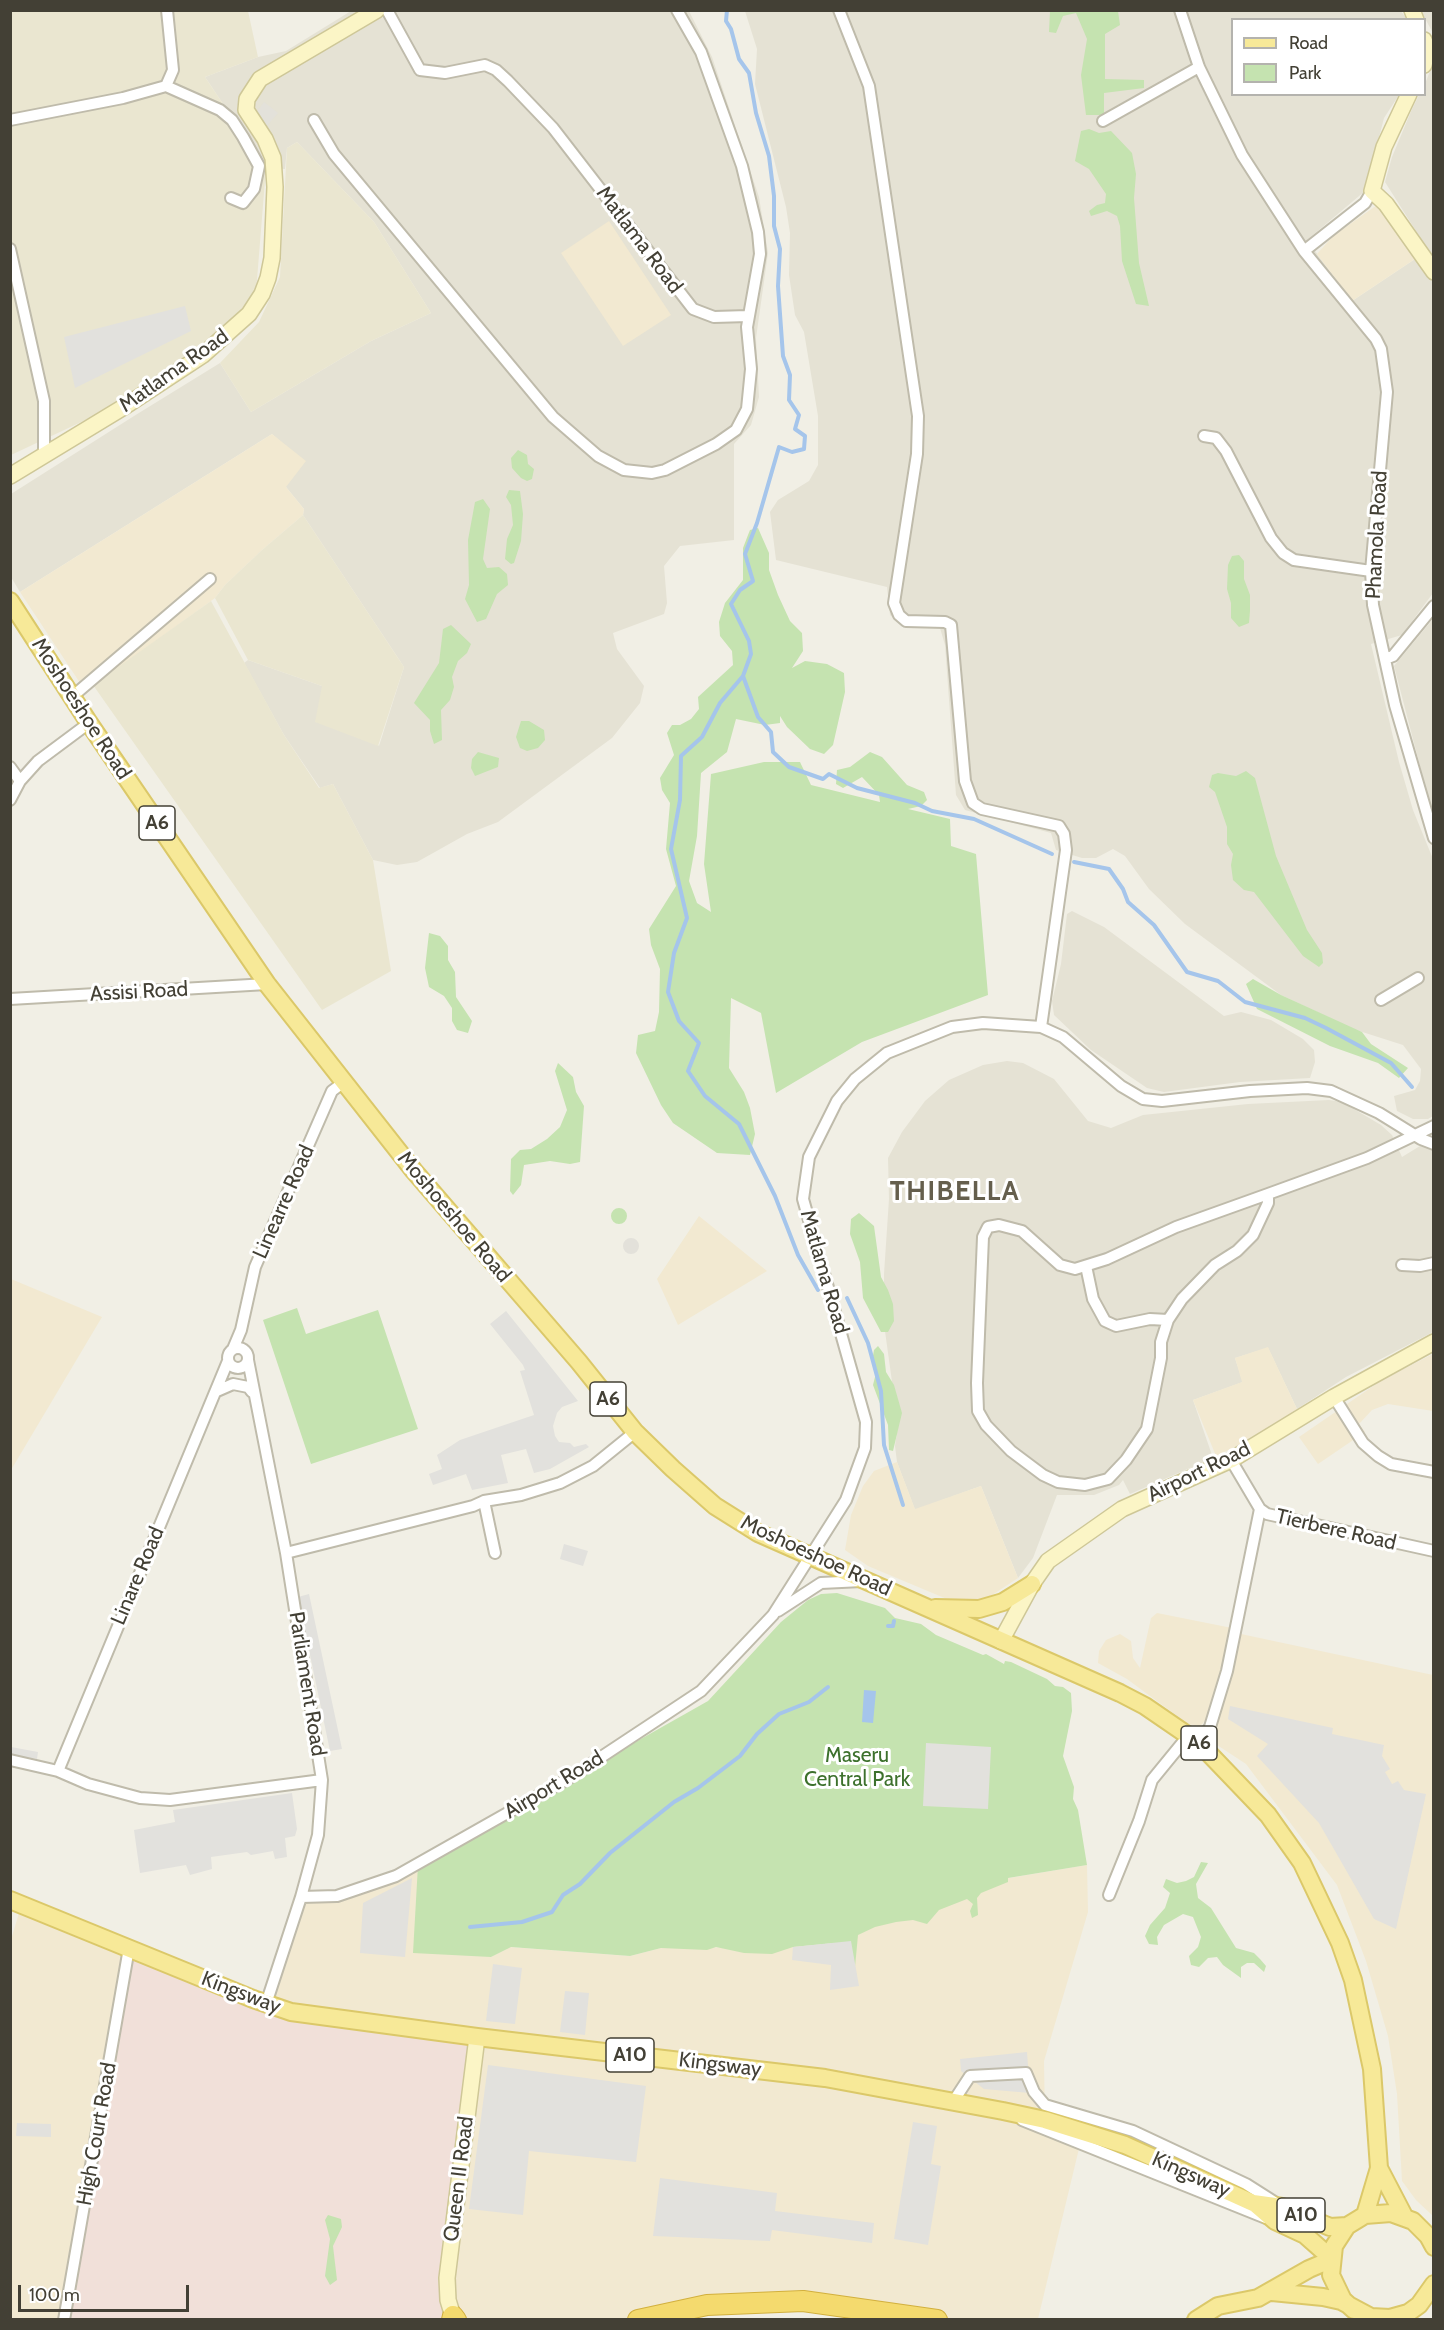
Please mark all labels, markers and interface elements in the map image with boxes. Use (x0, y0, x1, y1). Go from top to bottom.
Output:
legend (1231, 18, 1426, 96)
text: Road (1289, 32, 1328, 54)
text: Park (1289, 62, 1321, 84)
street label: Matlama Road (591, 181, 687, 299)
street label: Matlama Road (114, 324, 234, 418)
street label: Phamola Road (1361, 470, 1393, 600)
street label: Moshoeshoe Road (26, 634, 136, 784)
road number: A6 (139, 806, 175, 840)
street label: Assisi Road (89, 977, 189, 1007)
street label: Linearre Road (248, 1141, 320, 1263)
street label: Moshoeshoe Road (392, 1146, 516, 1288)
district label: THIBELLA (890, 1176, 1020, 1208)
street label: Matlama Road (794, 1207, 854, 1337)
road number: A6 (590, 1382, 626, 1416)
street label: Airport Road (1143, 1436, 1255, 1508)
street label: Tierbere Road (1273, 1504, 1399, 1556)
street label: Moshoeshoe Road (737, 1510, 895, 1602)
street label: Linare Road (106, 1523, 170, 1629)
street label: Parliament Road (283, 1610, 331, 1758)
road number: A6 (1181, 1726, 1217, 1760)
park label: Maseru Central Park (804, 1743, 910, 1793)
street label: Airport Road (500, 1746, 608, 1824)
street label: Kingsway (198, 1966, 284, 2020)
road number: A10 (606, 2038, 654, 2072)
street label: Kingsway (677, 2047, 763, 2083)
street label: High Court Road (72, 2060, 122, 2208)
street label: Queen II Road (439, 2115, 479, 2243)
street label: Kingsway (1148, 2147, 1234, 2203)
road number: A10 (1277, 2198, 1325, 2232)
scale bar (21, 2273, 192, 2311)
text: 100 m (29, 2284, 80, 2306)

